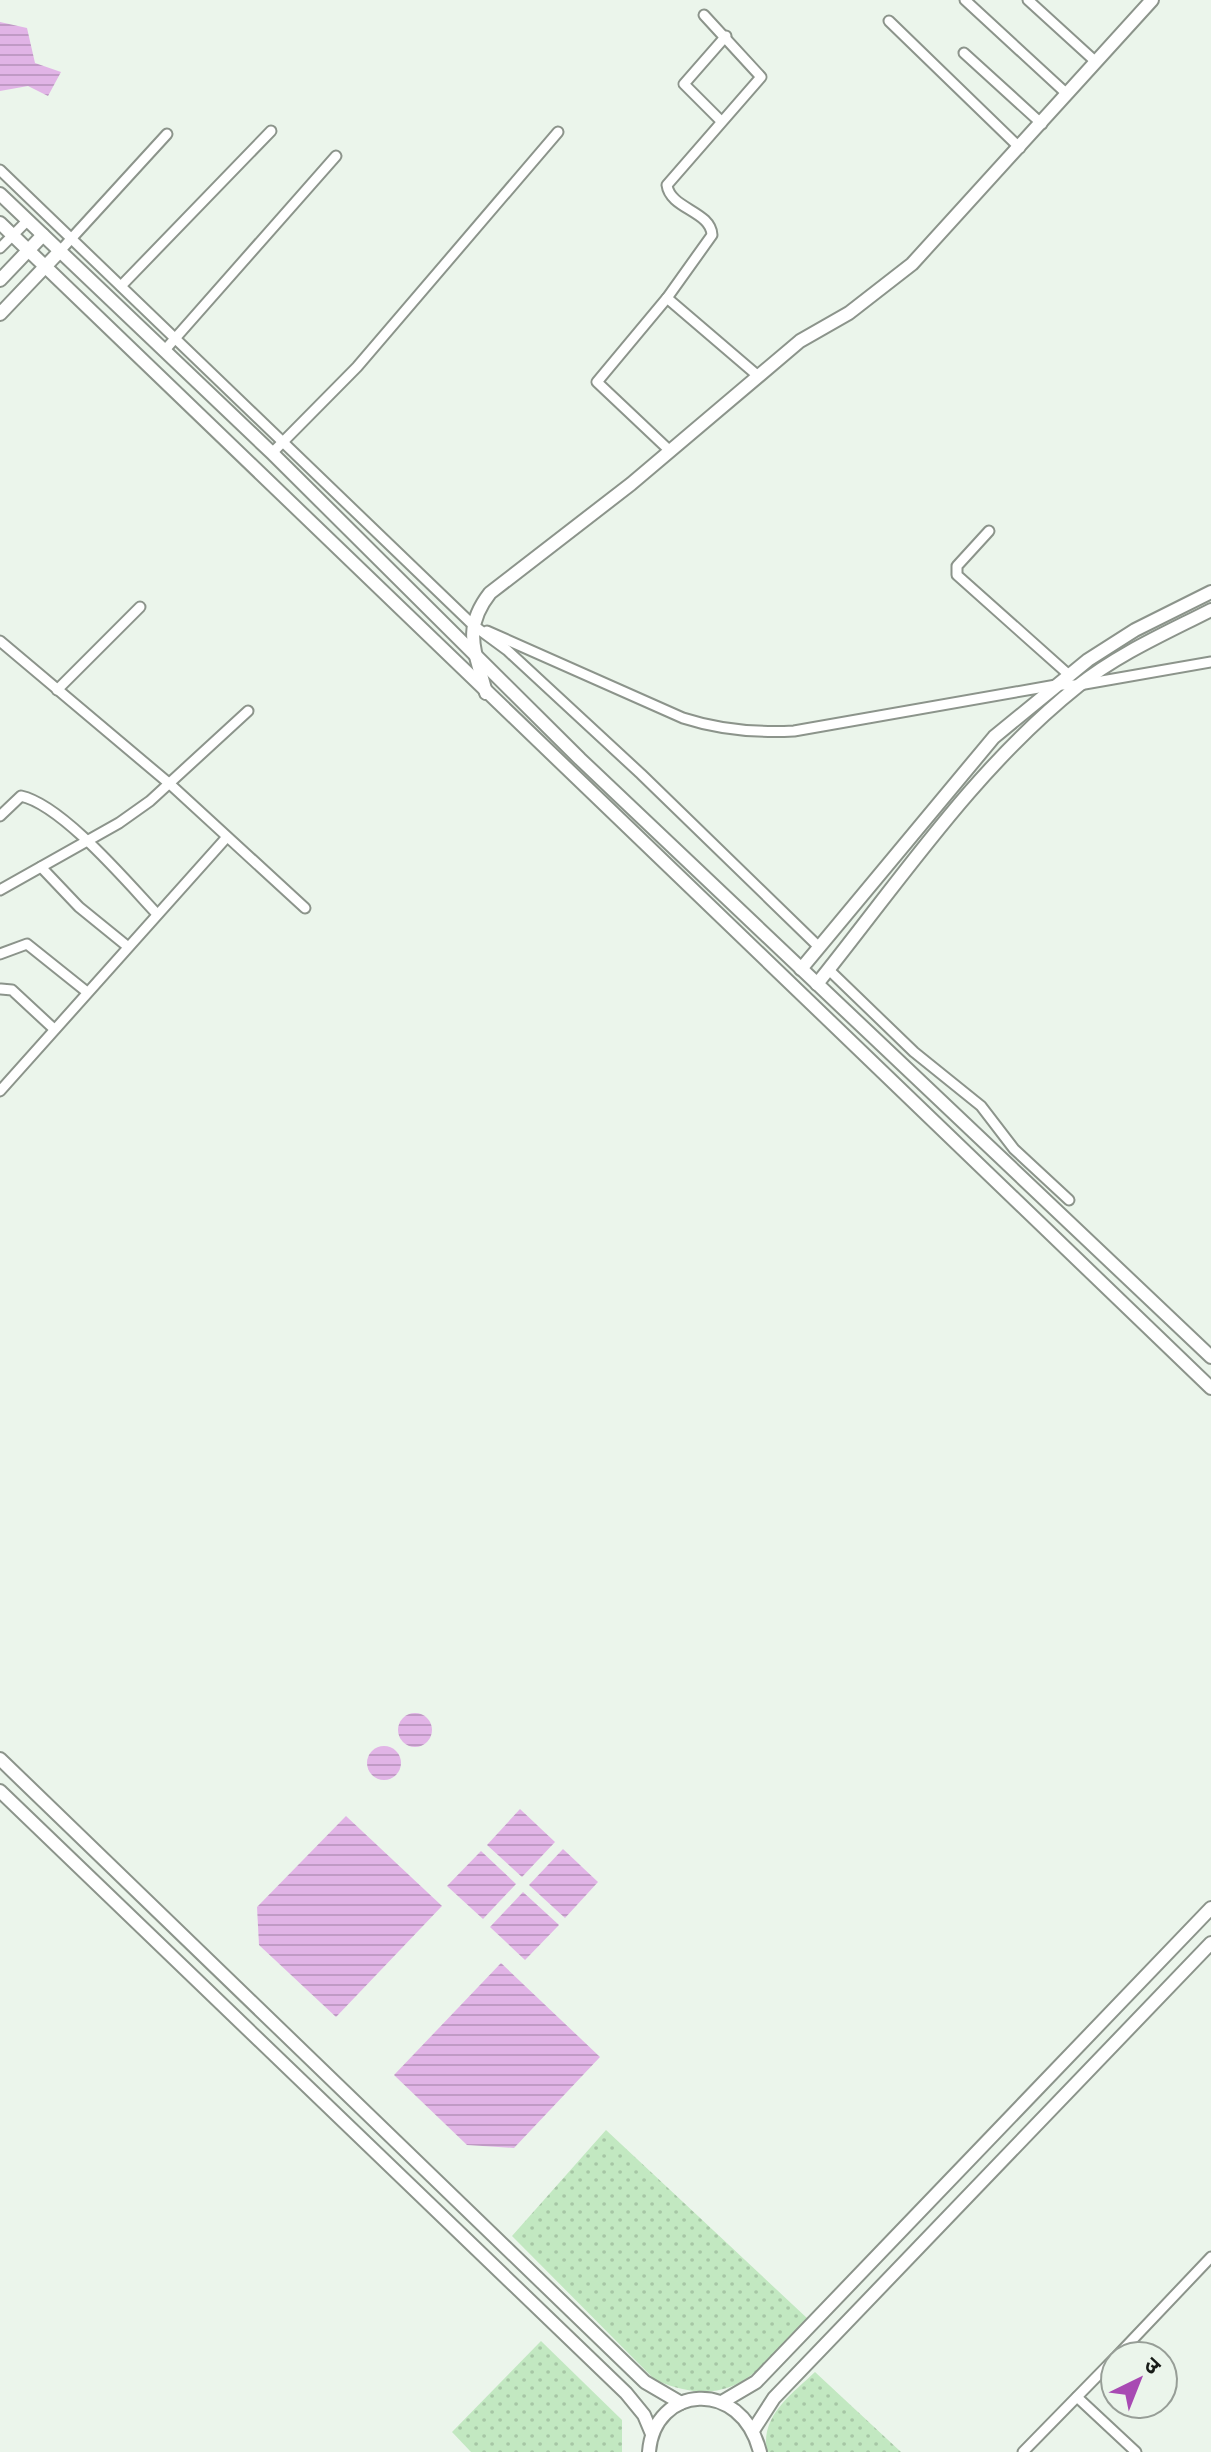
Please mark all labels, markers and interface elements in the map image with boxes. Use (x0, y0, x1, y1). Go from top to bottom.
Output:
north arrow (1099, 2340, 1179, 2420)
text: उ (1138, 2351, 1167, 2381)

